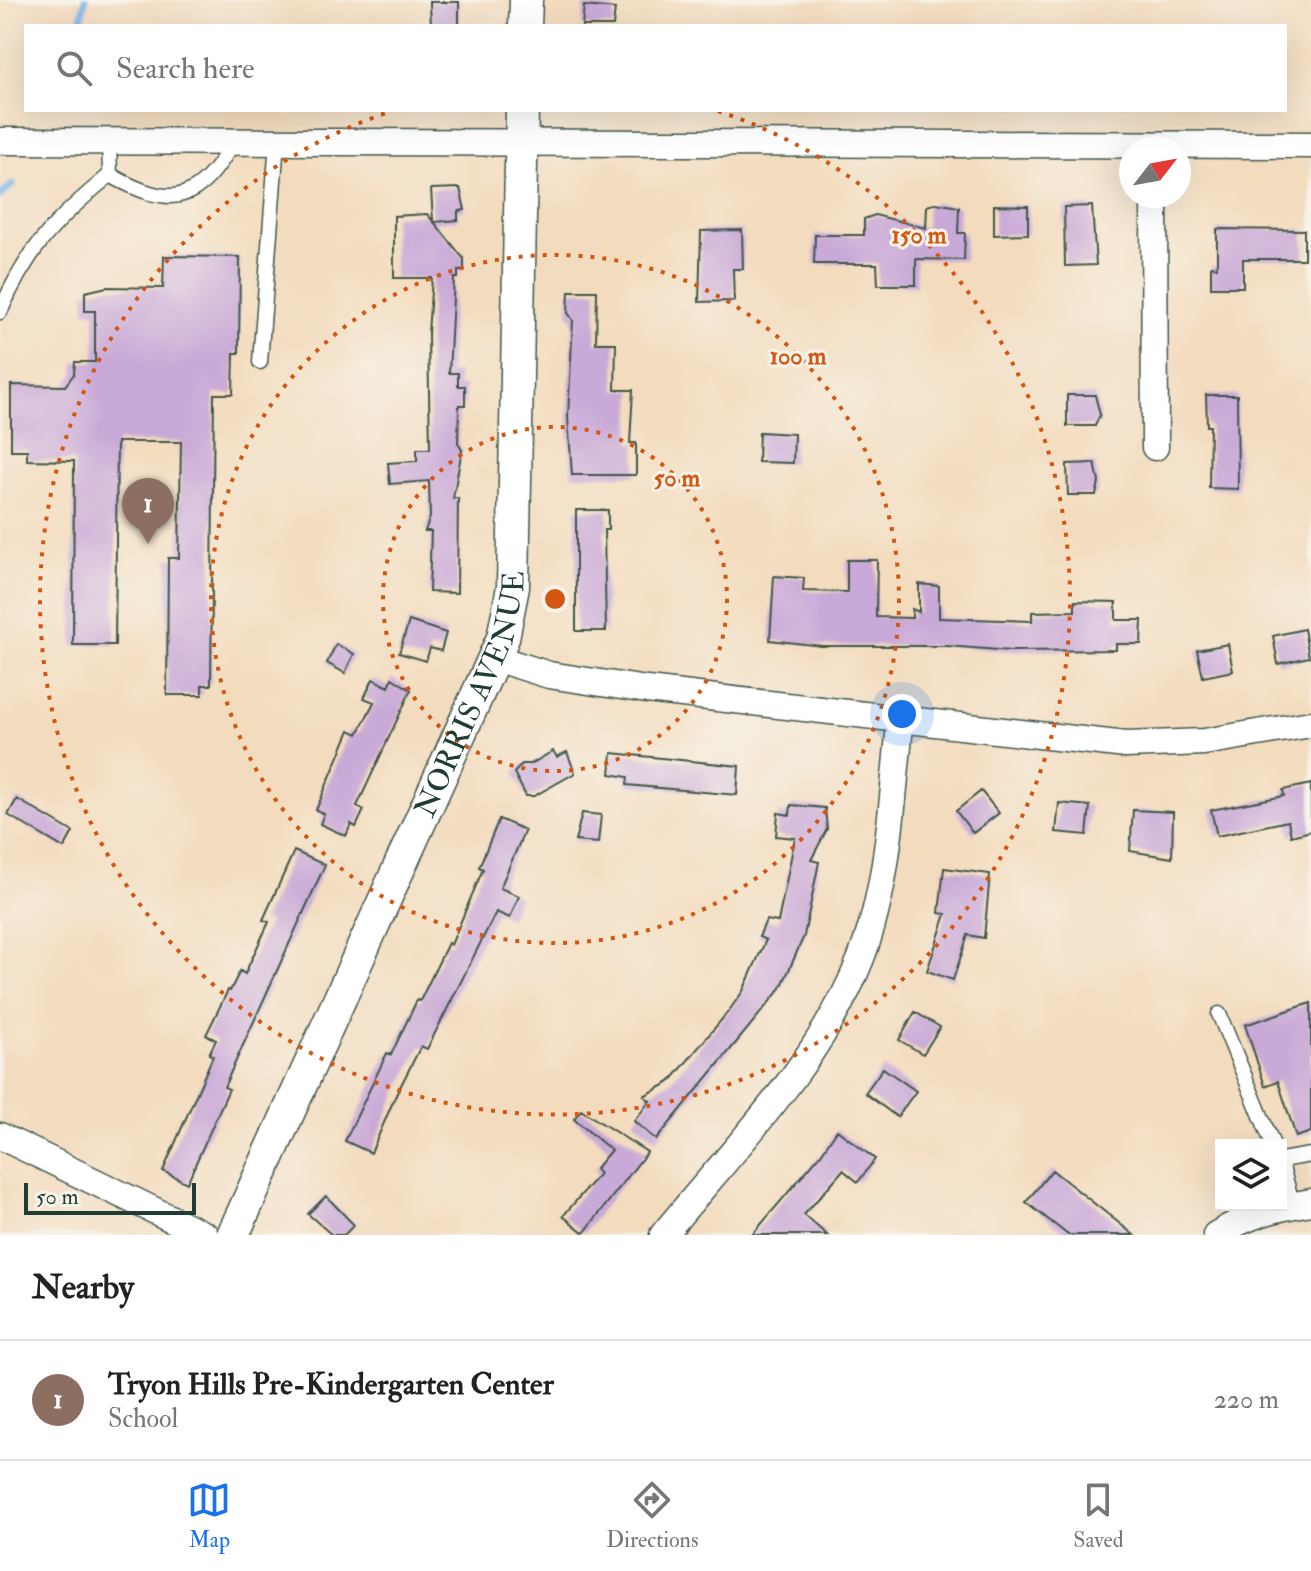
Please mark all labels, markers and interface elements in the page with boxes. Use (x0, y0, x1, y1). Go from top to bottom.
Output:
search box (24, 24, 1287, 112)
icon: search (52, 46, 96, 90)
text: Search here (116, 50, 255, 87)
north arrow (1119, 136, 1191, 208)
text: 150 m (892, 220, 947, 251)
text: 100 m (770, 341, 827, 372)
text: 50 m (654, 463, 701, 494)
pin: 1 (122, 478, 174, 544)
street label: NORRIS AVENUE (406, 571, 532, 823)
centre of rings (541, 585, 569, 613)
your location (882, 694, 922, 734)
map controls (1215, 1139, 1287, 1211)
button: layers (1215, 1139, 1287, 1211)
scale bar (24, 1179, 196, 1215)
text: 50 m (36, 1183, 78, 1211)
text: Nearby (32, 1266, 134, 1309)
text: Tryon Hills Pre-Kindergarten Center (108, 1366, 554, 1403)
text: 1 (53, 1384, 63, 1416)
text: 220 m (1214, 1384, 1279, 1416)
text: School (108, 1403, 178, 1435)
tab: Map (187, 1478, 231, 1554)
tab: Directions (606, 1478, 699, 1554)
tab: Saved (1073, 1478, 1124, 1554)

